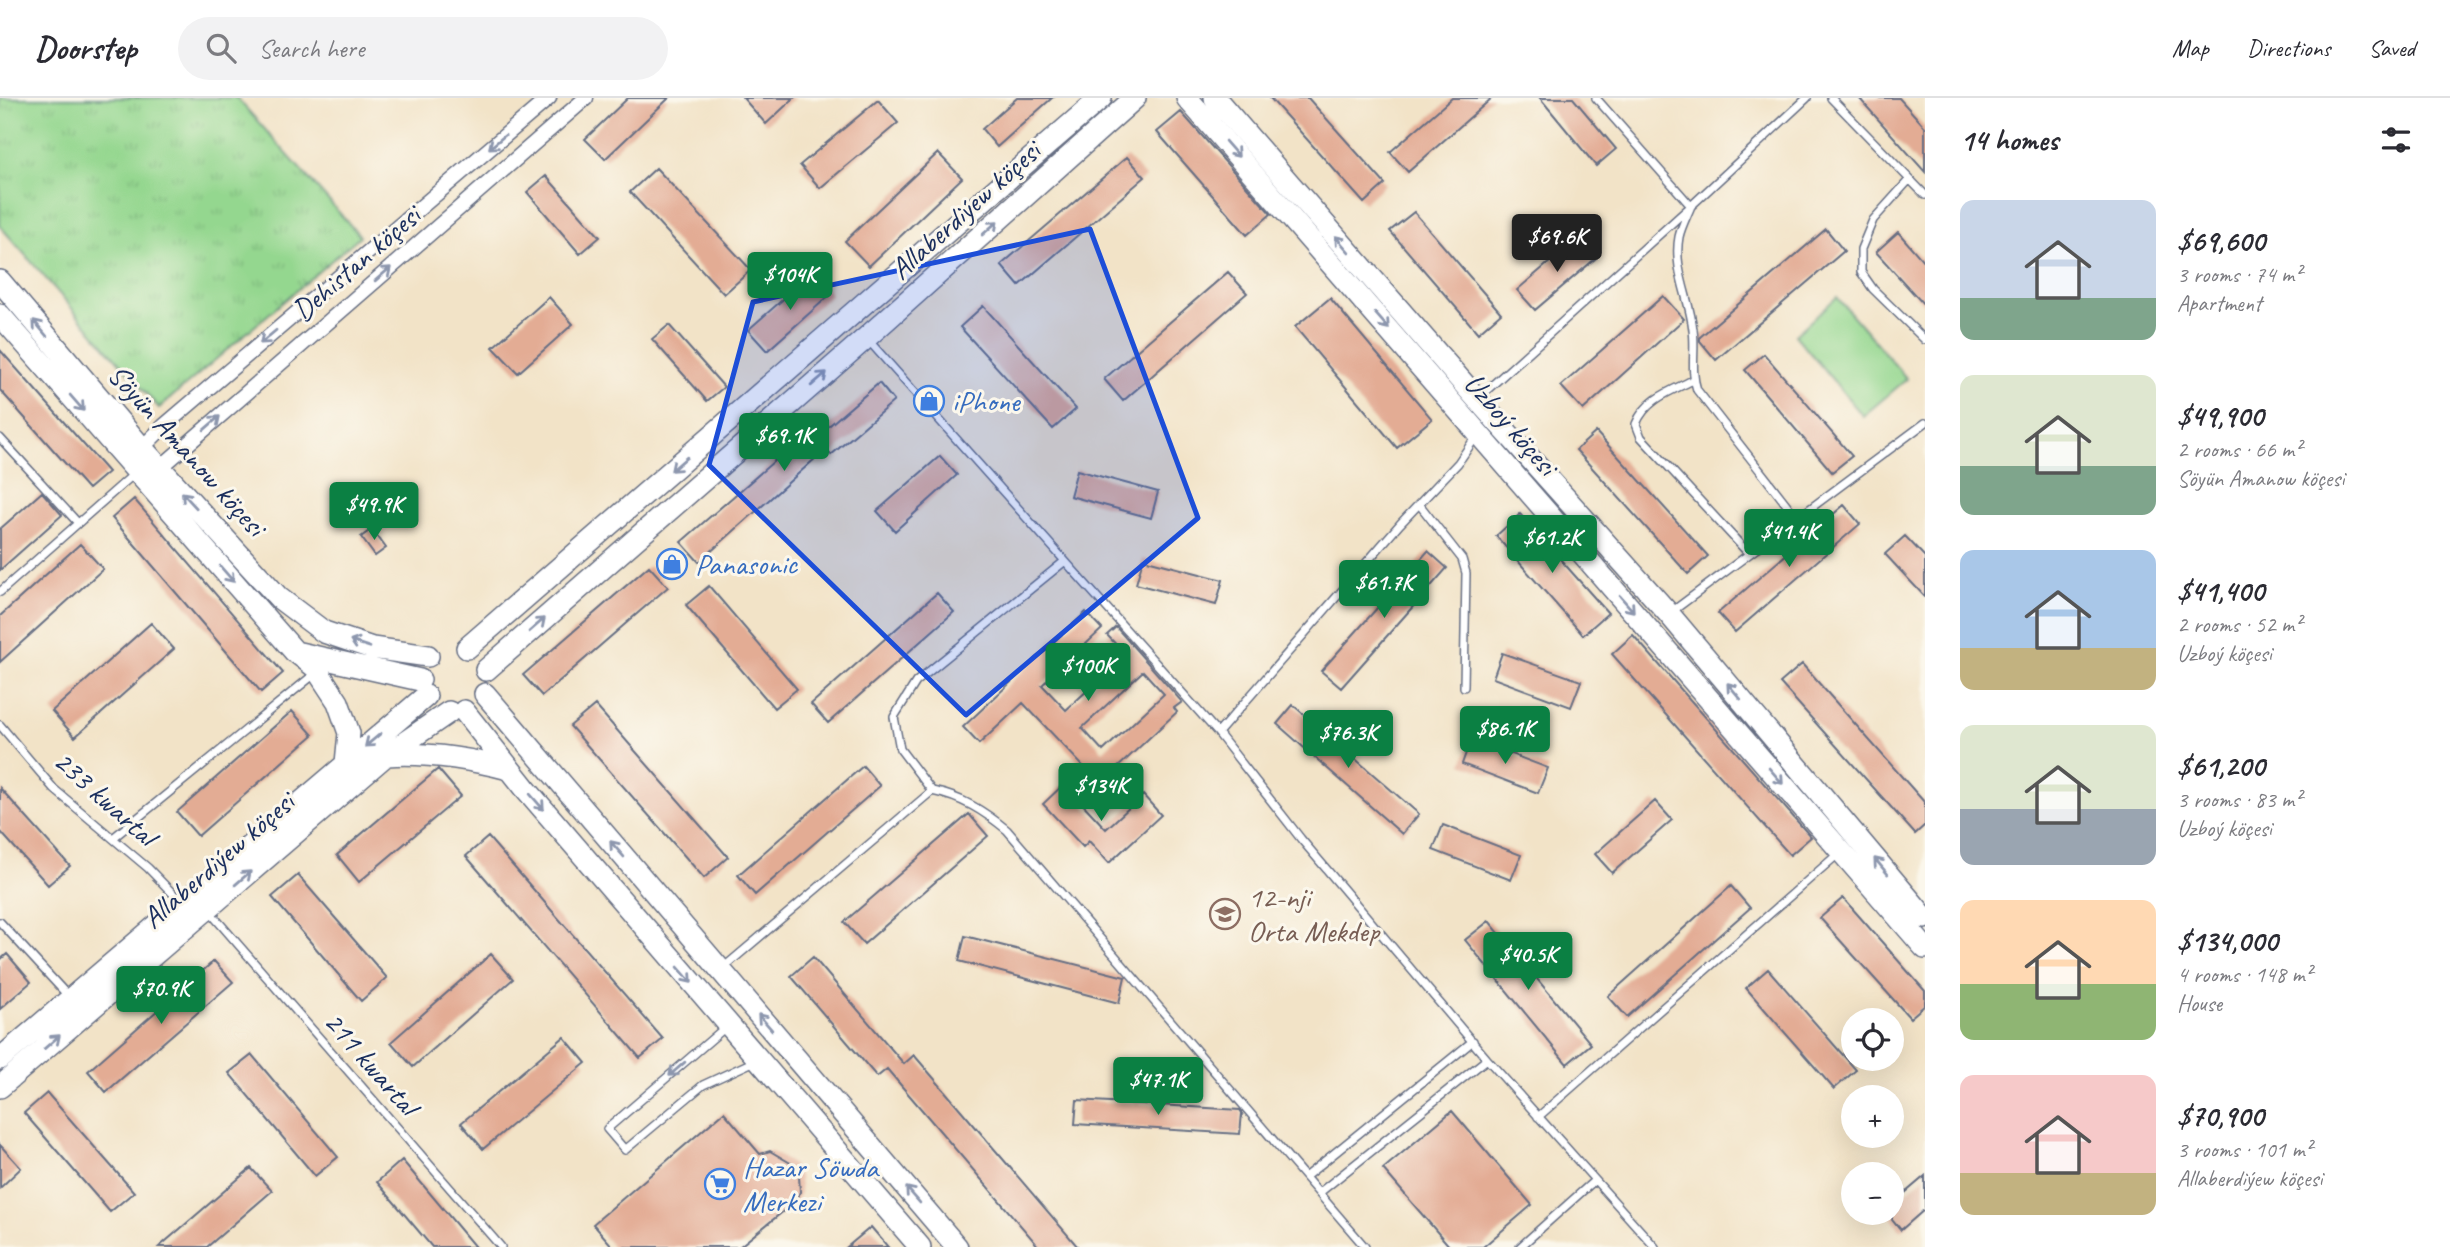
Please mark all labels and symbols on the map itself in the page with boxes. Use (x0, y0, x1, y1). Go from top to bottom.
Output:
street label: Allaberdiýew köçesi (882, 130, 1051, 288)
one-way arrow (488, 134, 506, 150)
one-way arrow (1224, 140, 1240, 158)
street label: Dehistan köçesi (284, 195, 431, 329)
pin: $69.6K (1500, 214, 1614, 274)
one-way arrow (980, 220, 998, 236)
one-way arrow (1334, 235, 1350, 253)
pin: $104K (741, 252, 839, 312)
one-way arrow (374, 266, 392, 282)
one-way arrow (1374, 311, 1390, 329)
one-way arrow (32, 320, 48, 338)
one-way arrow (259, 329, 277, 345)
street label: Söyün Amanow köçesi (100, 356, 276, 546)
street label: Uzboý köçesi (1456, 365, 1568, 486)
one-way arrow (810, 371, 828, 387)
place label: iPhone (952, 382, 1022, 420)
shop icon: iPhone (912, 384, 946, 418)
one-way arrow (69, 394, 85, 412)
pin: $69.1K (727, 414, 841, 473)
one-way arrow (202, 416, 220, 432)
one-way arrow (670, 456, 688, 472)
pin: $49.9K (317, 482, 431, 542)
one-way arrow (181, 492, 198, 509)
pin: $41.4K (1732, 510, 1846, 569)
pin: $61.2K (1495, 516, 1609, 575)
place label: Panasonic (695, 545, 798, 583)
shop icon: Panasonic (655, 547, 689, 581)
pin: $61.7K (1327, 560, 1441, 620)
one-way arrow (219, 565, 235, 583)
one-way arrow (1619, 595, 1635, 613)
one-way arrow (528, 617, 546, 633)
one-way arrow (350, 637, 372, 649)
pin: $100K (1039, 644, 1137, 703)
one-way arrow (1727, 683, 1742, 701)
pin: $86.1K (1448, 706, 1562, 766)
pin: $76.3K (1291, 710, 1405, 770)
one-way arrow (365, 732, 383, 748)
street label: 233 kwartal (46, 742, 168, 857)
pin: $134K (1052, 764, 1150, 823)
one-way arrow (1768, 767, 1784, 785)
street label: Allaberdiýew köçesi (134, 781, 305, 937)
one-way arrow (529, 793, 545, 811)
one-way arrow (609, 841, 625, 859)
one-way arrow (1873, 857, 1889, 875)
one-way arrow (234, 870, 252, 886)
place label: 12-nji Orta Mekdep (1248, 878, 1381, 950)
school or university icon: 12-nji Orta Mekdep (1208, 897, 1242, 931)
pin: $40.5K (1471, 932, 1585, 992)
one-way arrow (677, 966, 693, 984)
pin: $70.9K (104, 967, 218, 1026)
street label: 211 kwartal (316, 1003, 430, 1126)
one-way arrow (757, 1014, 773, 1032)
one-way arrow (42, 1034, 60, 1050)
pin: $47.1K (1101, 1058, 1215, 1117)
one-way arrow (668, 1061, 686, 1077)
place label: Hazar Söwda Merkezi (743, 1148, 880, 1220)
supermarket icon: Hazar Söwda Merkezi (703, 1167, 737, 1201)
one-way arrow (905, 1186, 921, 1204)

